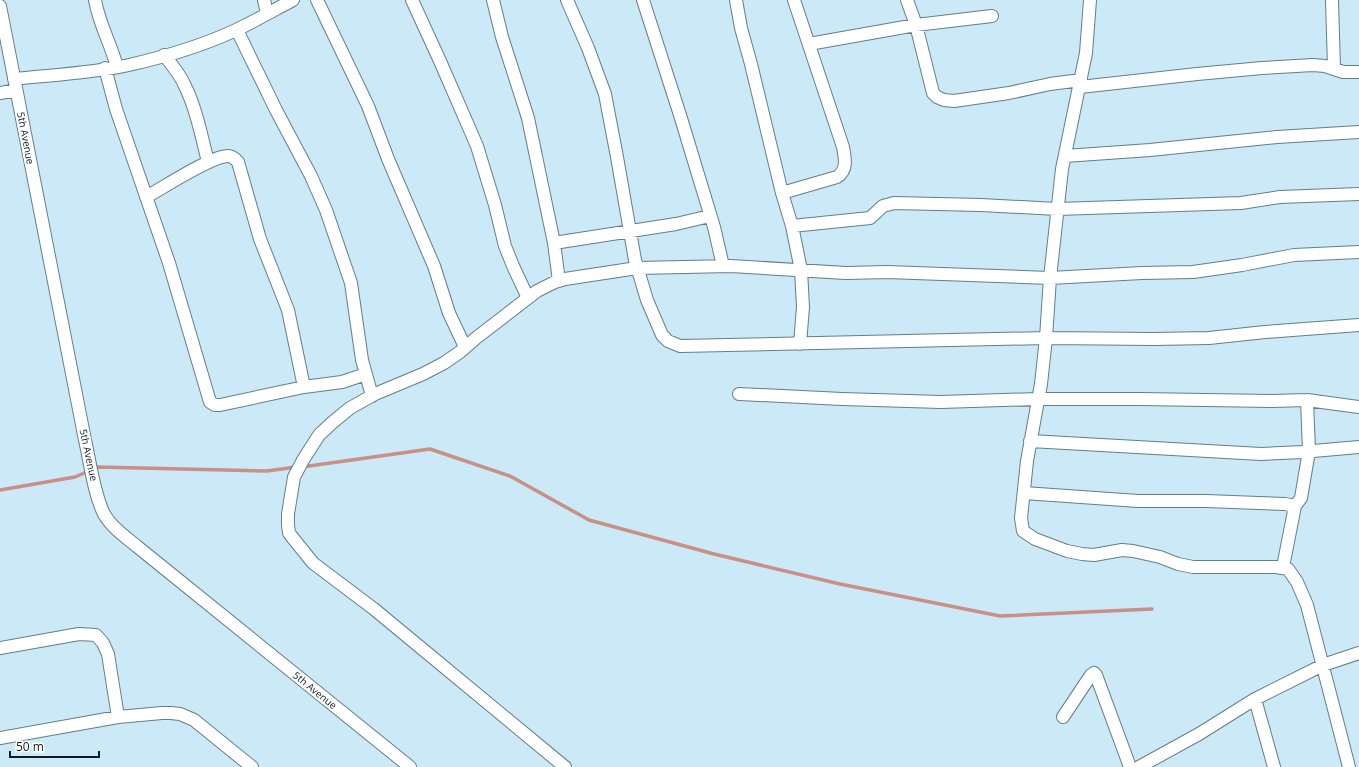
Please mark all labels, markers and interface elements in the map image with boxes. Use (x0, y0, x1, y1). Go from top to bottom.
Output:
street label: 5th Avenue (14, 111, 38, 166)
street label: 5th Avenue (77, 428, 101, 483)
street label: 5th Avenue (290, 668, 340, 712)
scale bar (10, 733, 99, 759)
text: 50 m (16, 738, 44, 755)

